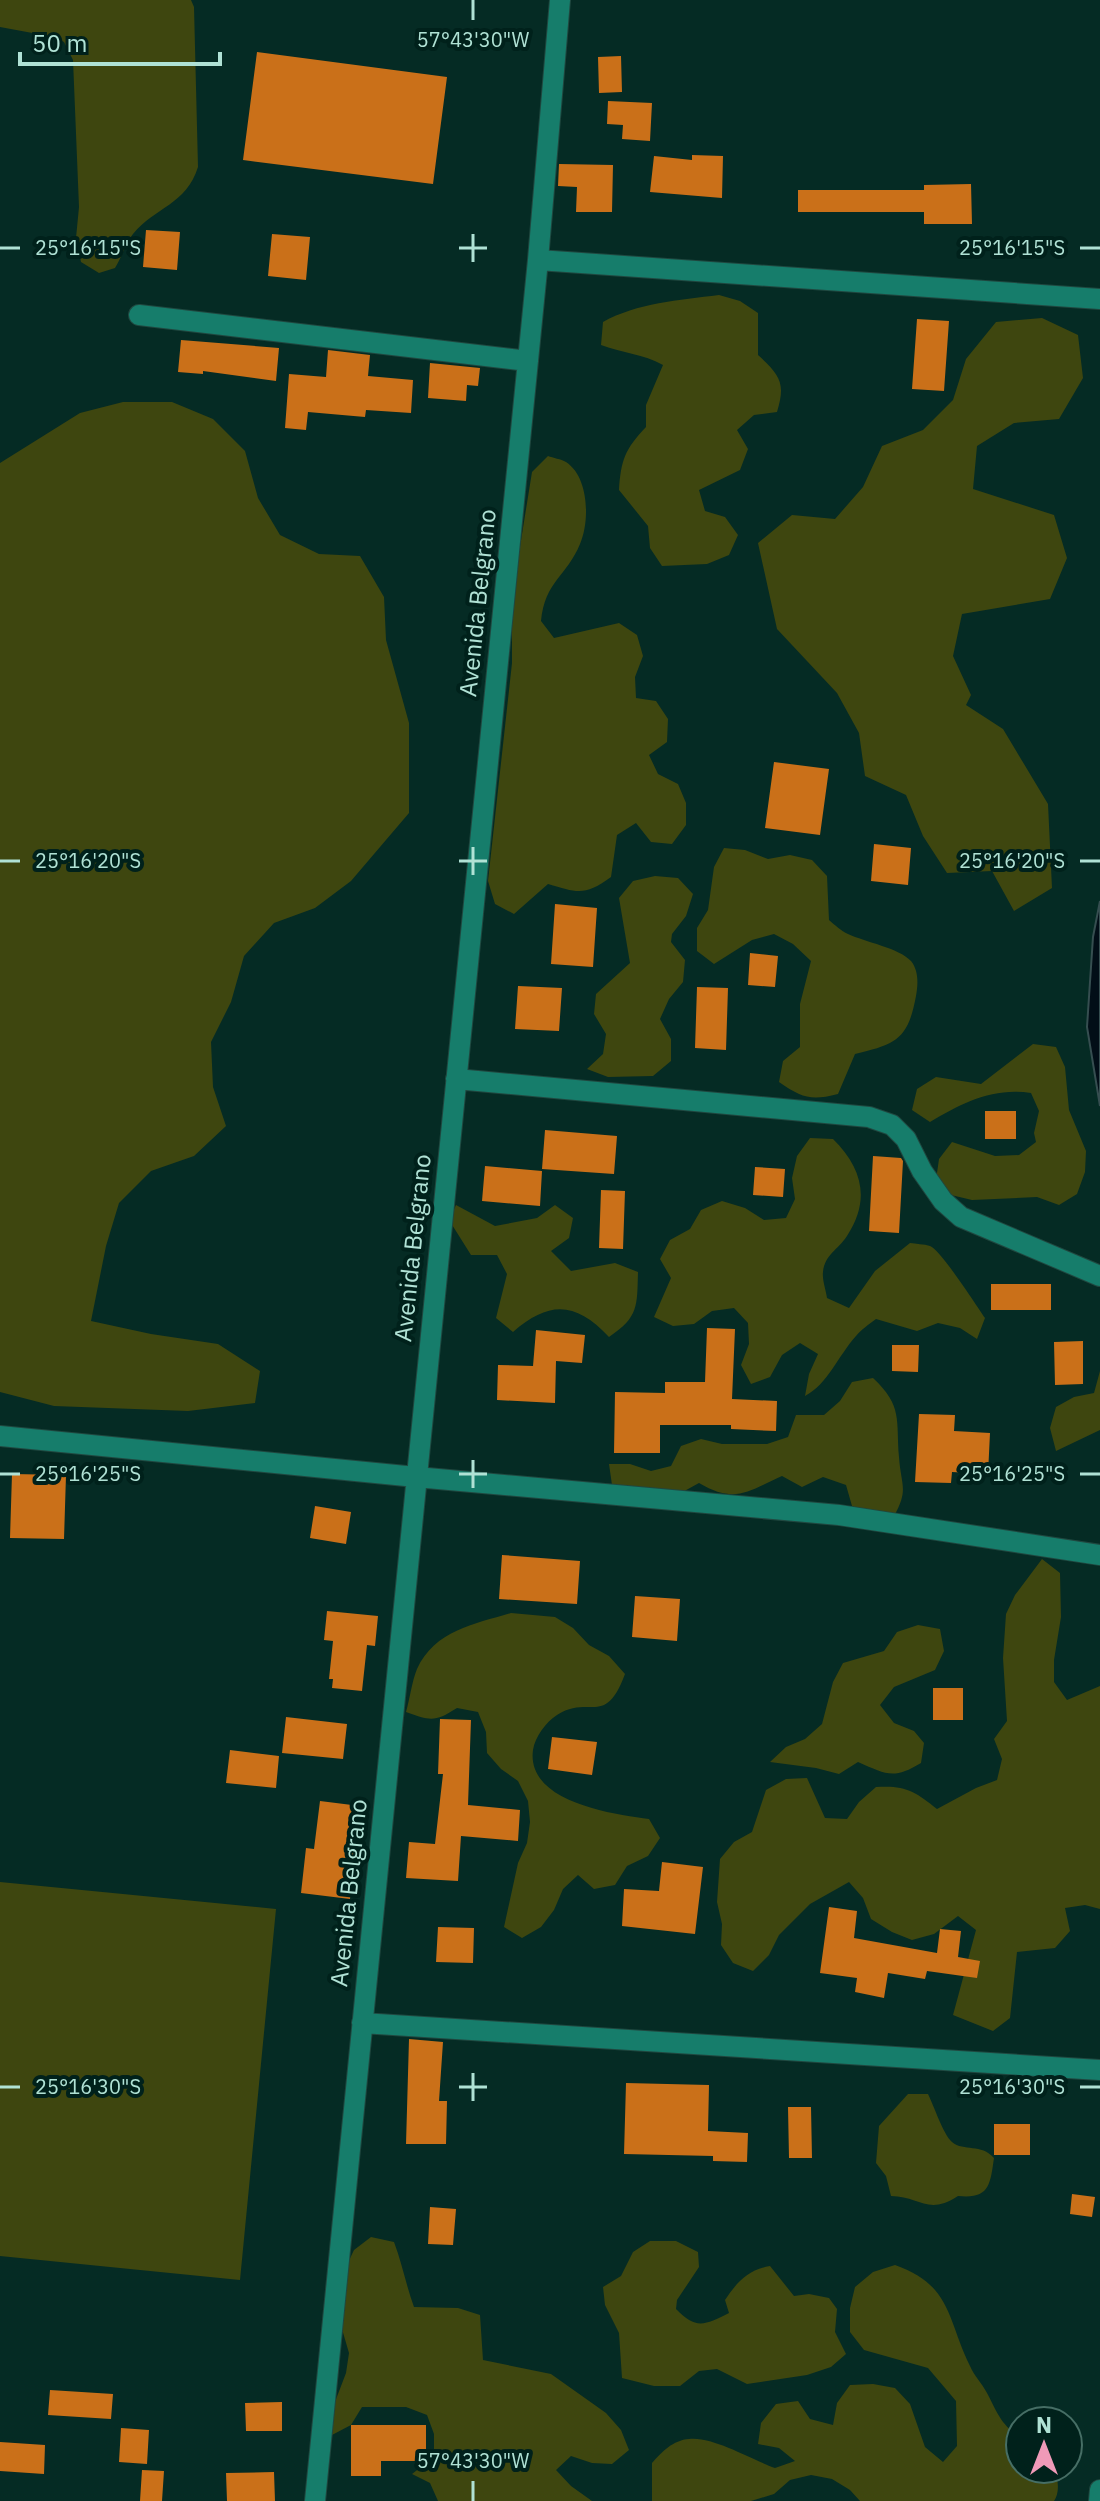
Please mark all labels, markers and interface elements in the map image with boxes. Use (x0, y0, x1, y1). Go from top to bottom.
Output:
scale bar (20, 16, 220, 66)
text: 57°43'30"W (417, 26, 530, 53)
text: 50 m (32, 27, 87, 59)
text: 25°16'15"S (35, 234, 141, 261)
text: 25°16'15"S (959, 234, 1065, 261)
street label: Avenida Belgrano (451, 508, 503, 698)
text: 25°16'20"S (35, 847, 141, 874)
text: 25°16'20"S (959, 847, 1065, 874)
street label: Avenida Belgrano (386, 1153, 438, 1343)
text: 25°16'25"S (35, 1460, 141, 1487)
text: 25°16'25"S (959, 1460, 1065, 1487)
street label: Avenida Belgrano (322, 1798, 374, 1988)
text: 25°16'30"S (35, 2073, 141, 2100)
text: 25°16'30"S (959, 2073, 1065, 2100)
north arrow (1004, 2405, 1084, 2485)
text: N (1036, 2410, 1052, 2439)
text: 57°43'30"W (417, 2447, 530, 2474)

